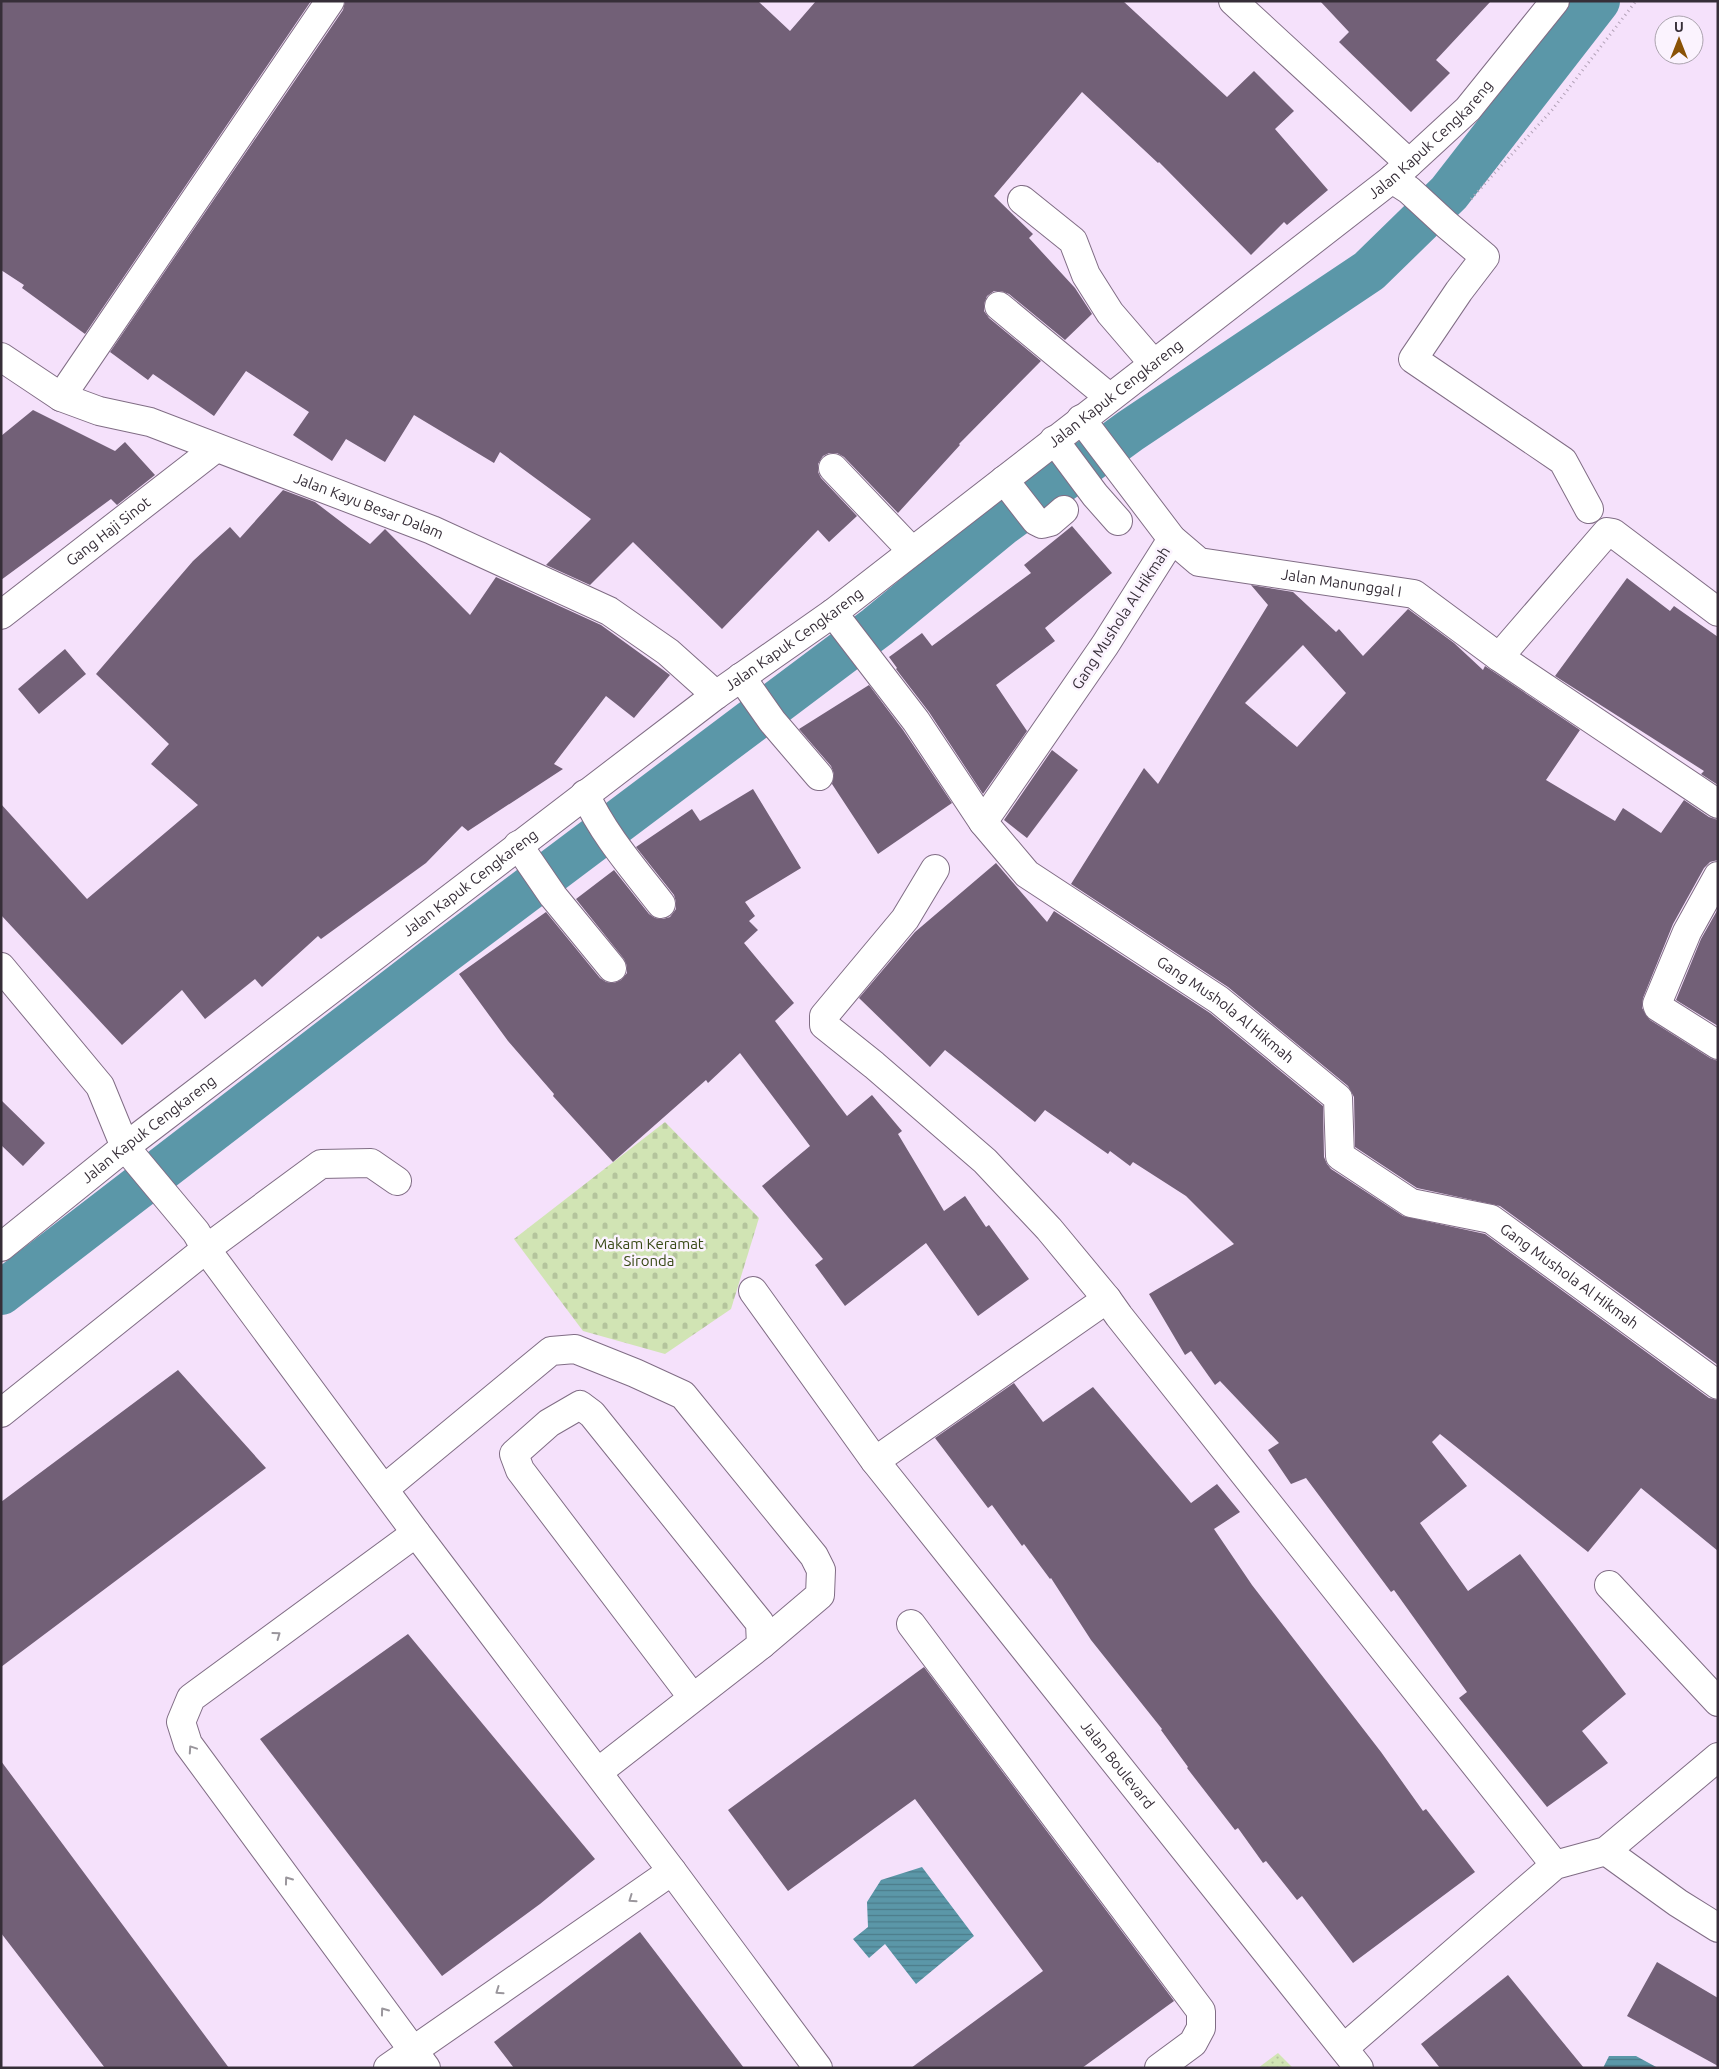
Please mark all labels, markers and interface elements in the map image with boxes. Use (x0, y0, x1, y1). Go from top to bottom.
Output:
north arrow (1654, 15, 1704, 65)
text: U (1674, 19, 1684, 35)
street label: Jalan Kapuk Cengkareng (1365, 77, 1496, 202)
street label: Jalan Kapuk Cengkareng (1045, 336, 1186, 451)
street label: Jalan Kayu Besar Dalam (292, 469, 446, 542)
street label: Gang Haji Sinot (63, 493, 154, 569)
street label: Gang Mushola Al Hikmah (1068, 543, 1173, 692)
street label: Jalan Manunggal I (1280, 565, 1403, 600)
street label: Jalan Kapuk Cengkareng (722, 584, 866, 694)
street label: Jalan Kapuk Cengkareng (399, 826, 541, 939)
street label: Gang Mushola Al Hikmah (1154, 953, 1298, 1066)
street label: Jalan Kapuk Cengkareng (78, 1072, 219, 1186)
street label: Gang Mushola Al Hikmah (1497, 1220, 1642, 1332)
park label: Makam Keramat Sironda (594, 1235, 704, 1269)
one-way arrow (272, 1632, 281, 1641)
street label: Jalan Boulevard (1078, 1717, 1158, 1812)
one-way arrow (189, 1745, 198, 1755)
one-way arrow (285, 1876, 294, 1886)
one-way arrow (629, 1893, 638, 1902)
one-way arrow (495, 1985, 505, 1994)
one-way arrow (382, 2008, 390, 2017)

